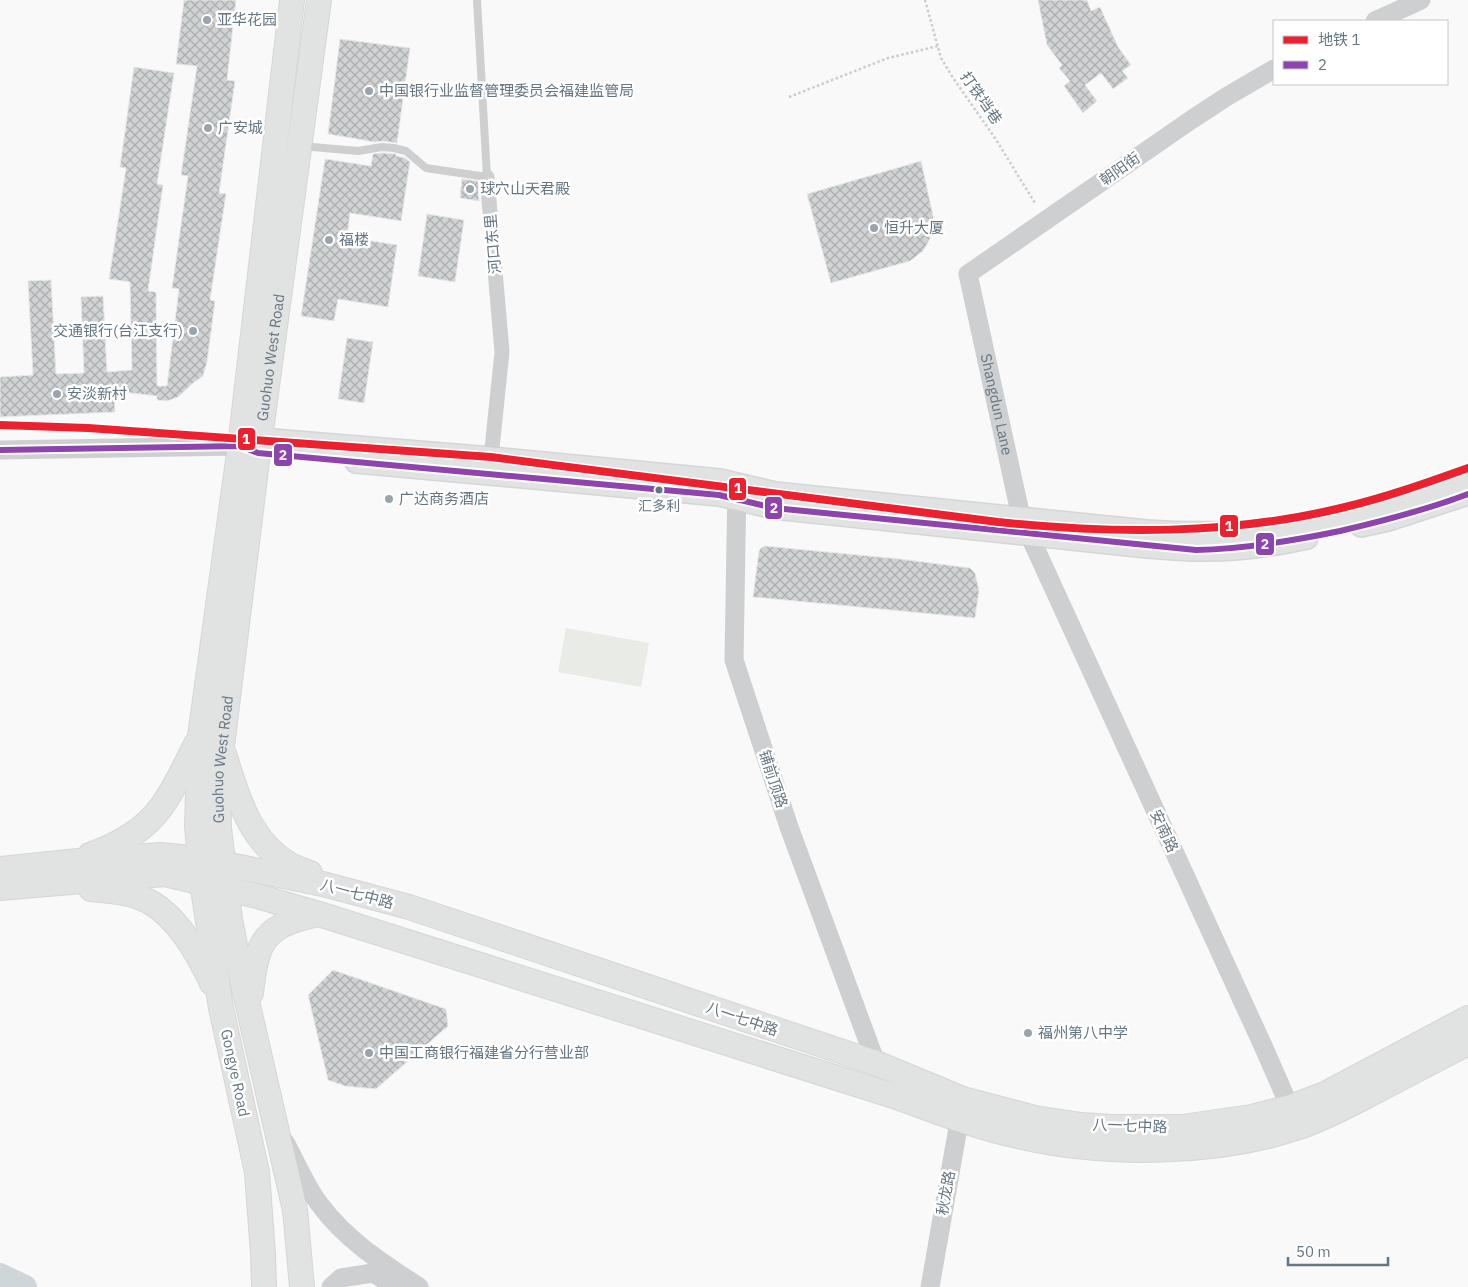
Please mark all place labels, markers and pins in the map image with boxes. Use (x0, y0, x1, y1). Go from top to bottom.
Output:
place label: 亚华花园 (217, 10, 277, 29)
marker: 亚华花园 (201, 14, 213, 26)
place label: 中国银行业监督管理委员会福建监管局 (379, 81, 634, 100)
marker: 中国银行业监督管理委员会福建监管局 (363, 85, 375, 97)
place label: 广安城 (218, 118, 263, 137)
marker: 广安城 (202, 122, 214, 134)
place label: 球穴山天君殿 (480, 179, 570, 198)
marker: 球穴山天君殿 (464, 183, 476, 195)
place label: 恒升大厦 (884, 218, 944, 237)
marker: 恒升大厦 (868, 222, 880, 234)
place label: 福楼 (339, 230, 369, 249)
marker: 福楼 (323, 234, 335, 246)
place label: 交通银行(台江支行) (53, 321, 183, 340)
marker: 交通银行(台江支行) (187, 325, 199, 337)
place label: 安淡新村 (67, 384, 127, 403)
marker: 安淡新村 (51, 388, 63, 400)
marker: 汇多利 (654, 485, 664, 495)
place label: 广达商务酒店 (399, 489, 489, 508)
marker: 广达商务酒店 (383, 493, 395, 505)
place label: 汇多利 (638, 497, 680, 515)
place label: 福州第八中学 (1038, 1023, 1128, 1042)
marker: 福州第八中学 (1022, 1027, 1034, 1039)
place label: 中国工商银行福建省分行营业部 (379, 1043, 589, 1062)
marker: 中国工商银行福建省分行营业部 (363, 1047, 375, 1059)

